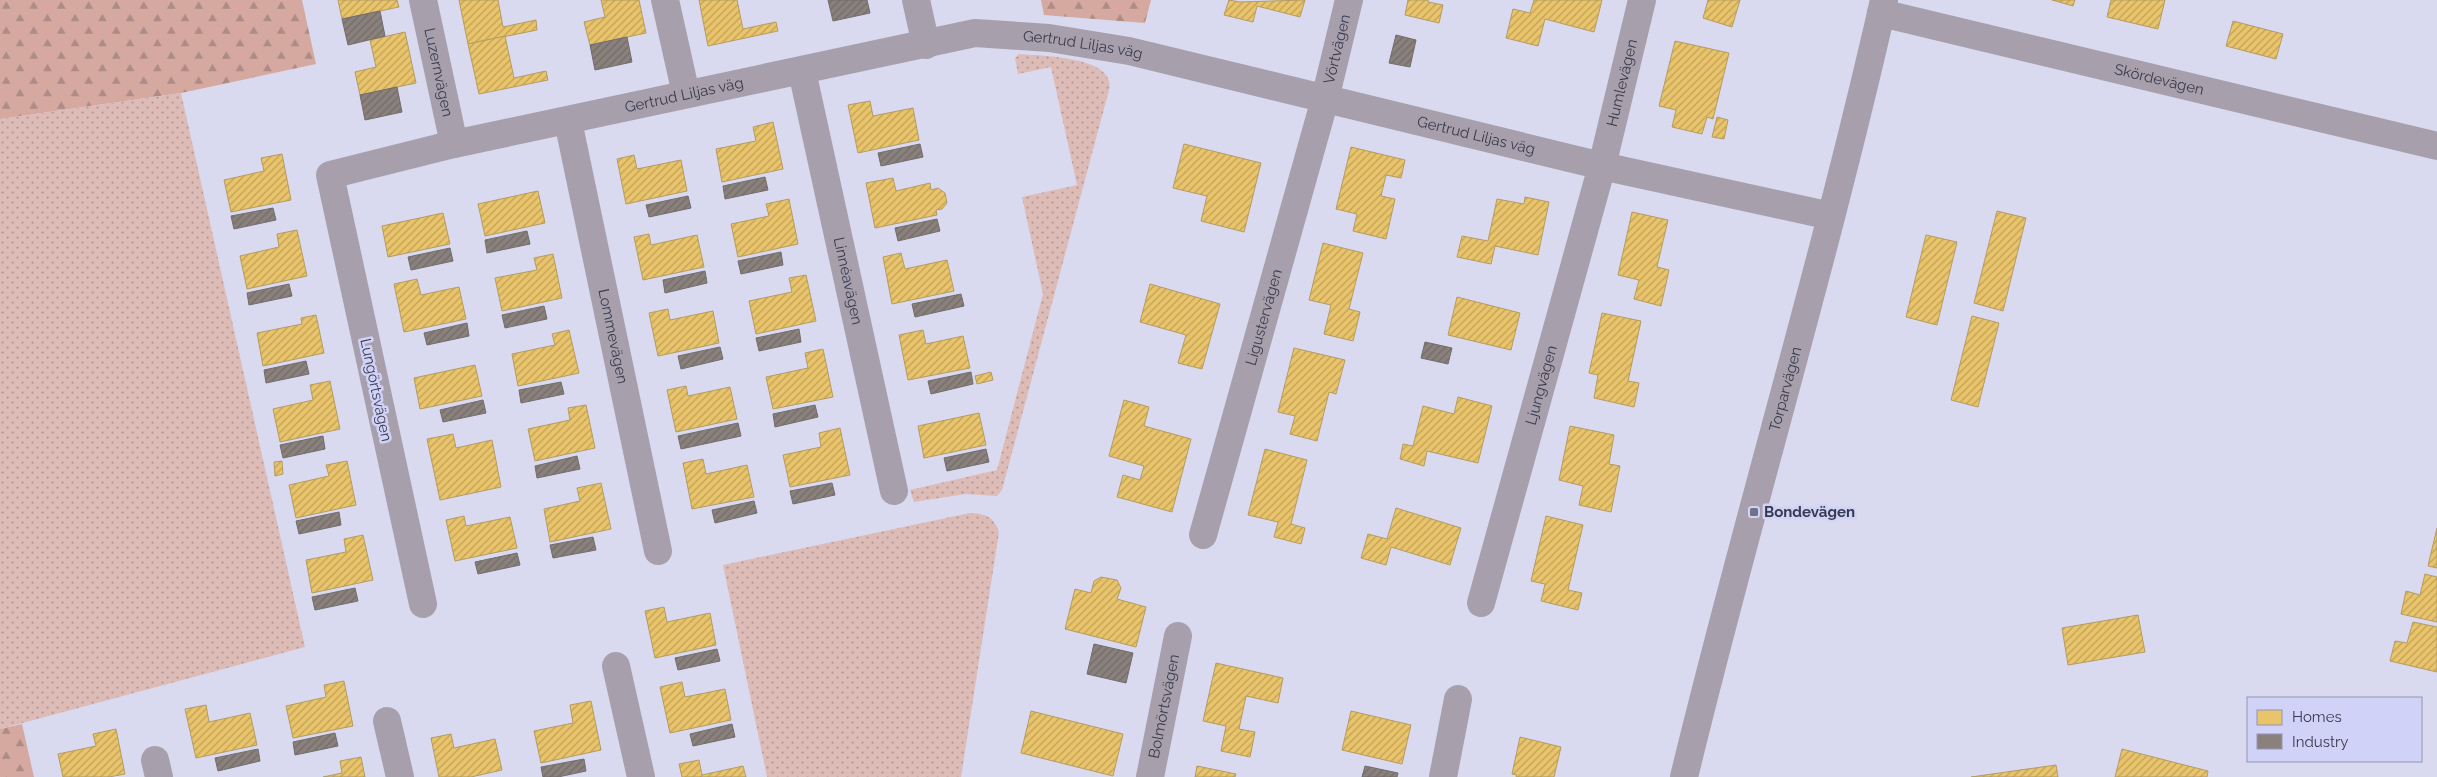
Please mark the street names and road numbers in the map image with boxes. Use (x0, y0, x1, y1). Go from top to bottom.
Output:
street label: Vörtvägen (1320, 12, 1354, 86)
street label: Luzernvägen (420, 26, 457, 118)
street label: Gertrud Liljas väg (1022, 27, 1144, 63)
street label: Humlevägen (1603, 37, 1641, 128)
street label: Skördevägen (2113, 60, 2206, 99)
street label: Gertrud Liljas väg (623, 74, 745, 116)
street label: Gertrud Liljas väg (1415, 112, 1537, 158)
street label: Linnéavägen (830, 236, 866, 326)
street label: Ligustervägen (1242, 267, 1286, 368)
street label: Lommevägen (594, 287, 632, 385)
street label: Lungörtsvägen (356, 337, 396, 443)
street label: Ljungvägen (1522, 343, 1561, 427)
street label: Torparvägen (1765, 345, 1805, 434)
street label: Bolmörtsvägen (1145, 653, 1183, 760)

